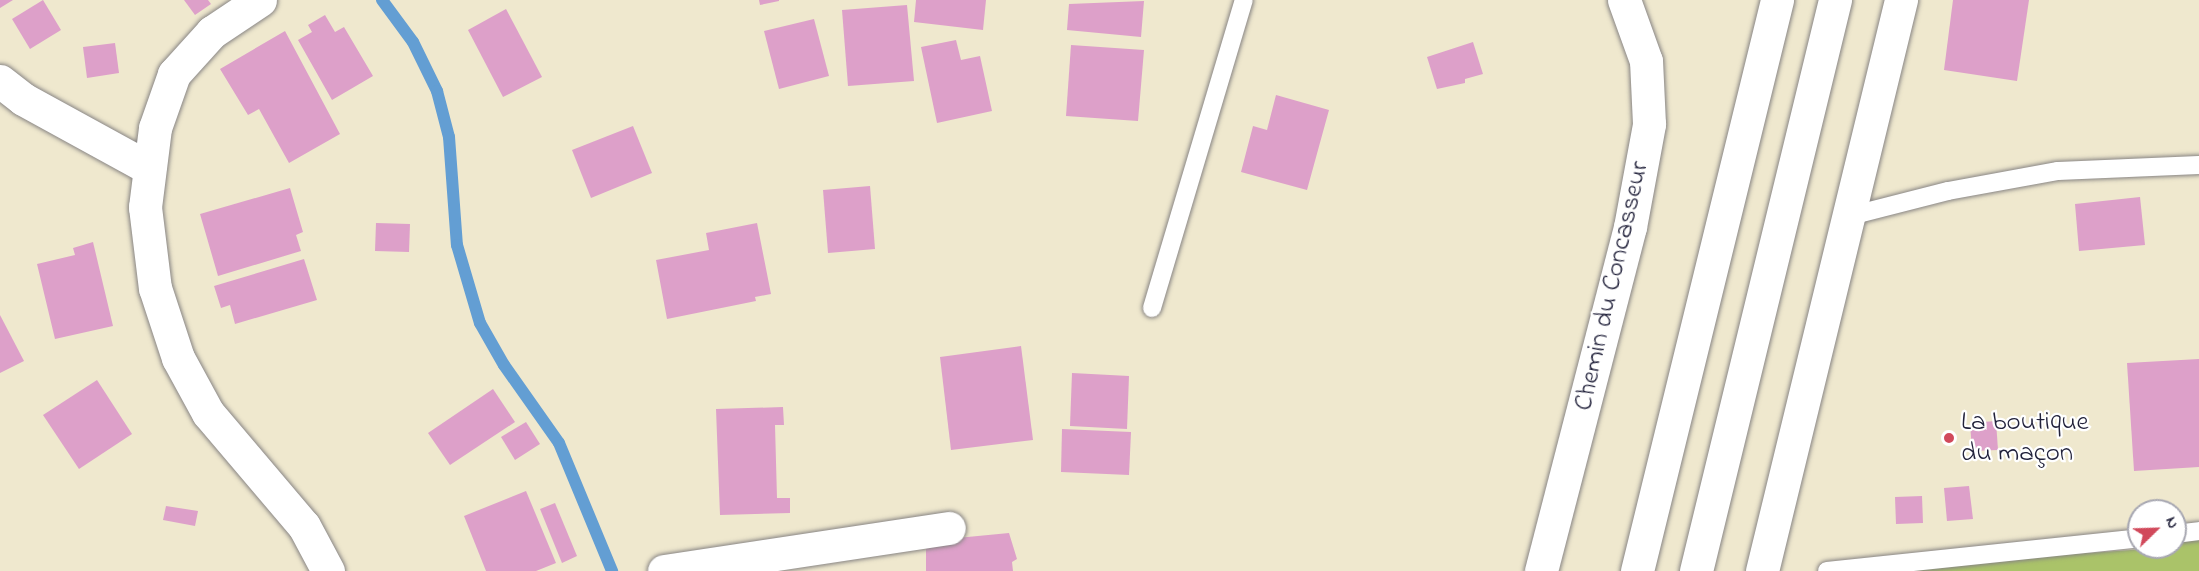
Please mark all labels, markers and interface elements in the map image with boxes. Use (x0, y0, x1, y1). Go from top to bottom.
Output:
street label: Chemin du Concasseur (1568, 158, 1656, 414)
place label: La boutique du maçon (1961, 406, 2089, 469)
marker: La boutique du maçon (1942, 431, 1956, 445)
north arrow (2127, 499, 2187, 559)
text: N (2159, 513, 2185, 532)

